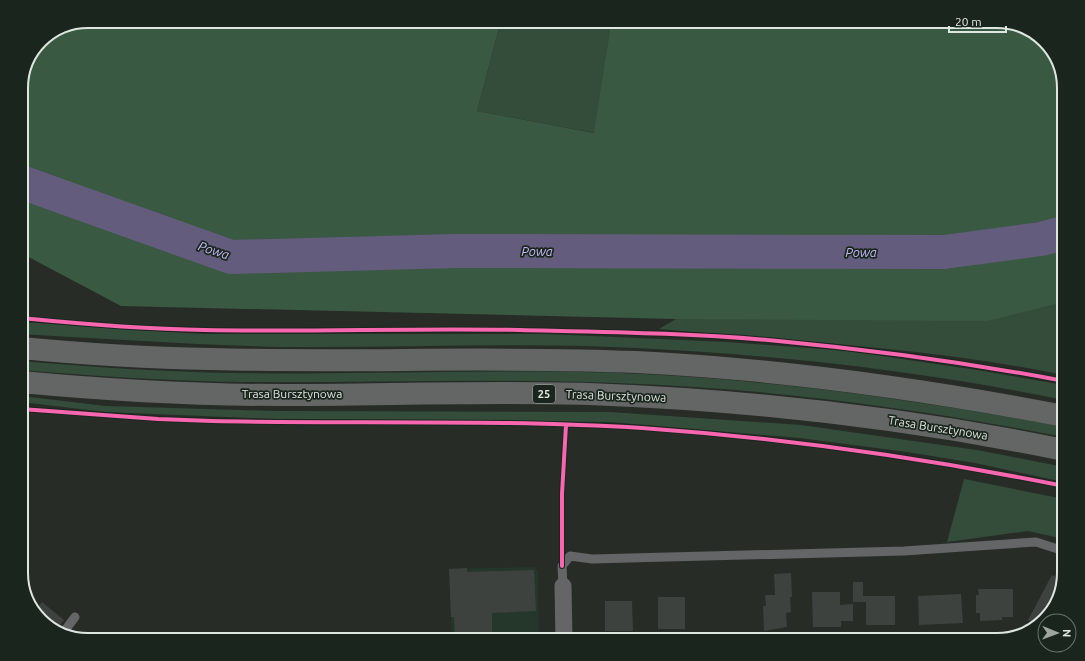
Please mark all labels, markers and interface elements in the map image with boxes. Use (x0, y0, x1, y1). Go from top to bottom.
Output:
scale bar (949, 8, 1006, 34)
text: 20 m (955, 15, 982, 28)
water label: Powa (197, 238, 231, 262)
water label: Powa (521, 244, 553, 258)
water label: Powa (845, 245, 877, 259)
road number: 25 (533, 385, 555, 403)
street label: Trasa Bursztynowa (242, 387, 342, 400)
street label: Trasa Bursztynowa (565, 387, 667, 404)
street label: Trasa Bursztynowa (887, 413, 989, 442)
north arrow (1037, 613, 1077, 653)
text: N (1061, 629, 1073, 637)

